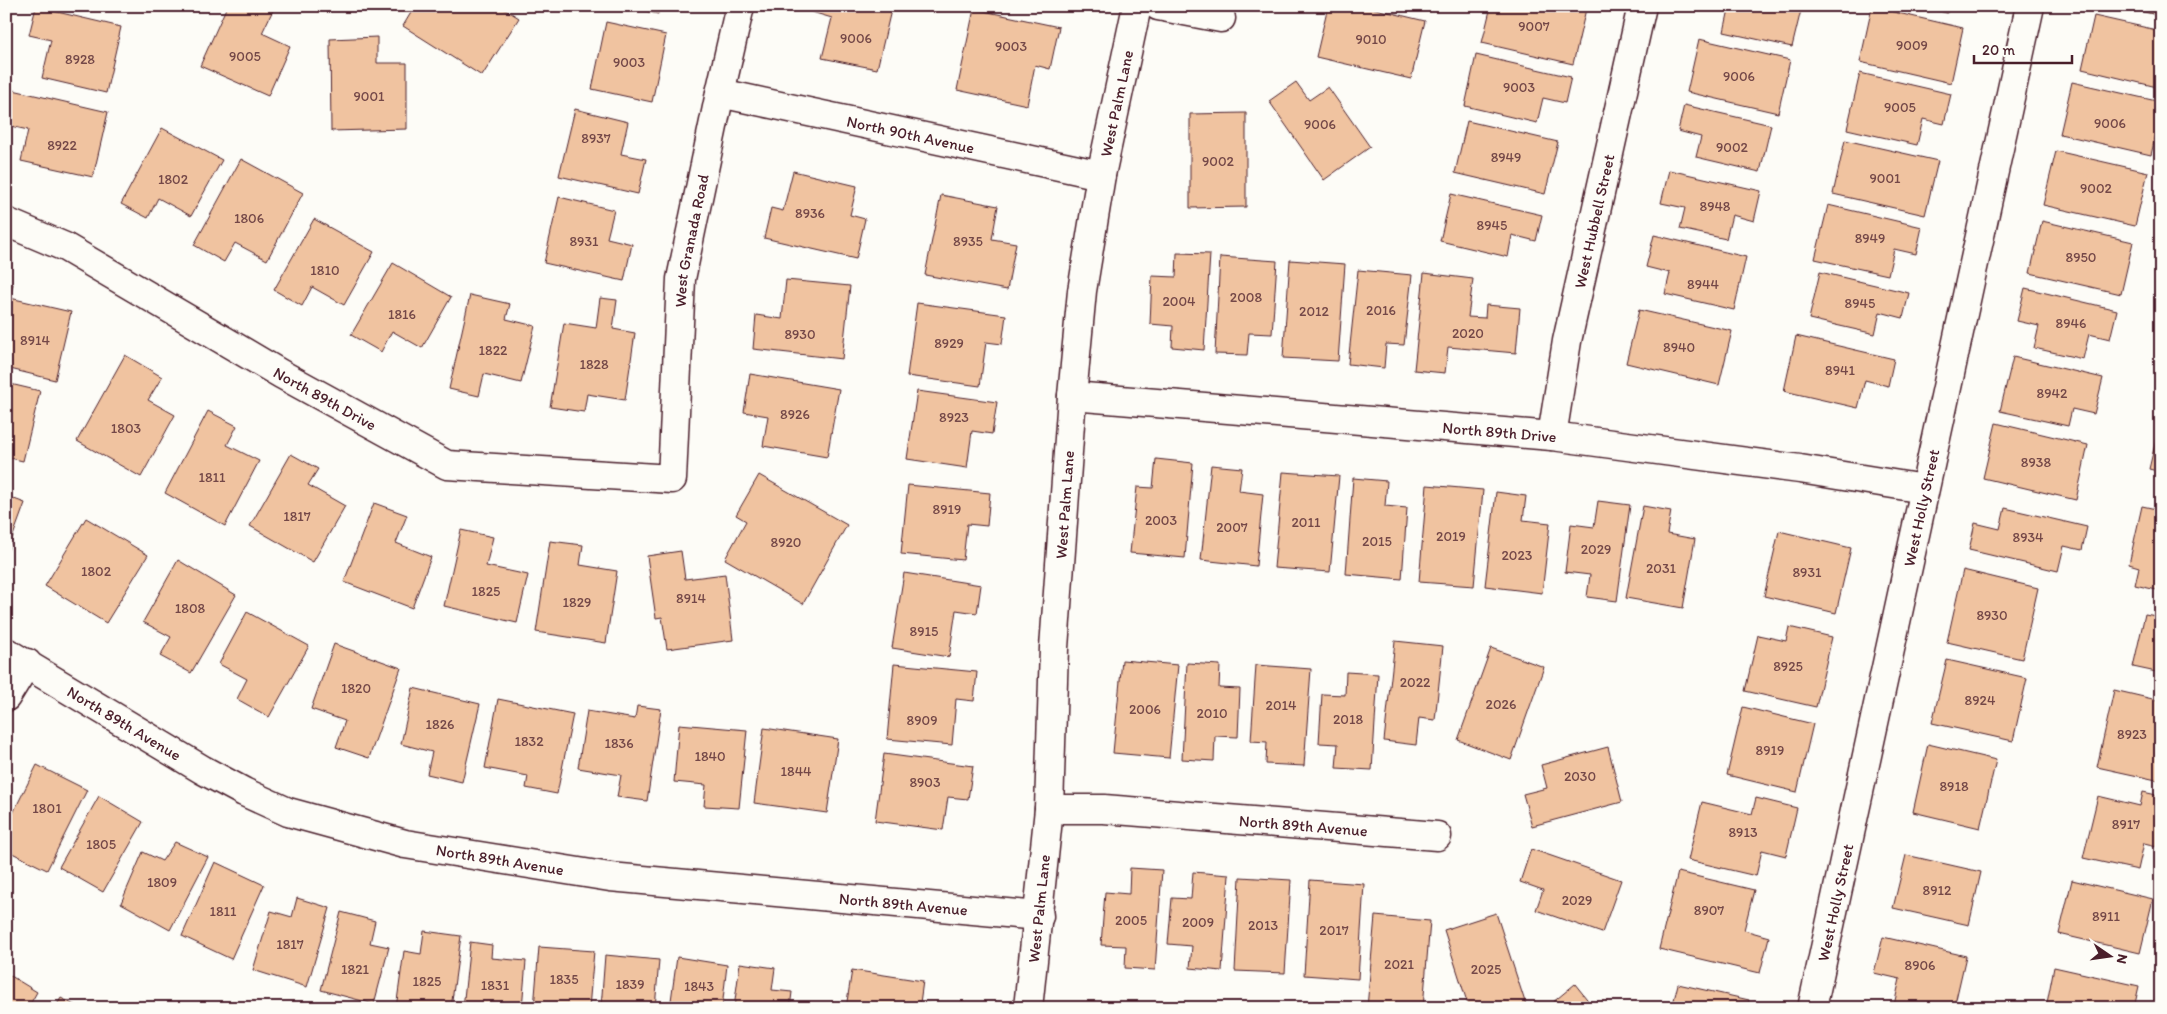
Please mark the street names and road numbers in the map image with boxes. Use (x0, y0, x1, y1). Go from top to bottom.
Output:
street label: West Palm Lane (1096, 48, 1137, 159)
street label: North 90th Avenue (845, 111, 977, 157)
street label: West Hubbell Street (1570, 152, 1618, 290)
street label: West Granada Road (670, 172, 712, 308)
street label: North 89th Drive (270, 362, 380, 434)
street label: North 89th Drive (1442, 417, 1558, 446)
street label: West Holly Street (1899, 447, 1943, 568)
street label: West Palm Lane (1051, 450, 1078, 559)
street label: North 89th Avenue (64, 682, 185, 764)
street label: North 89th Avenue (1238, 810, 1369, 840)
street label: North 89th Avenue (435, 840, 566, 879)
street label: West Holly Street (1813, 842, 1857, 963)
street label: West Palm Lane (1023, 854, 1054, 964)
street label: North 89th Avenue (838, 888, 969, 919)

